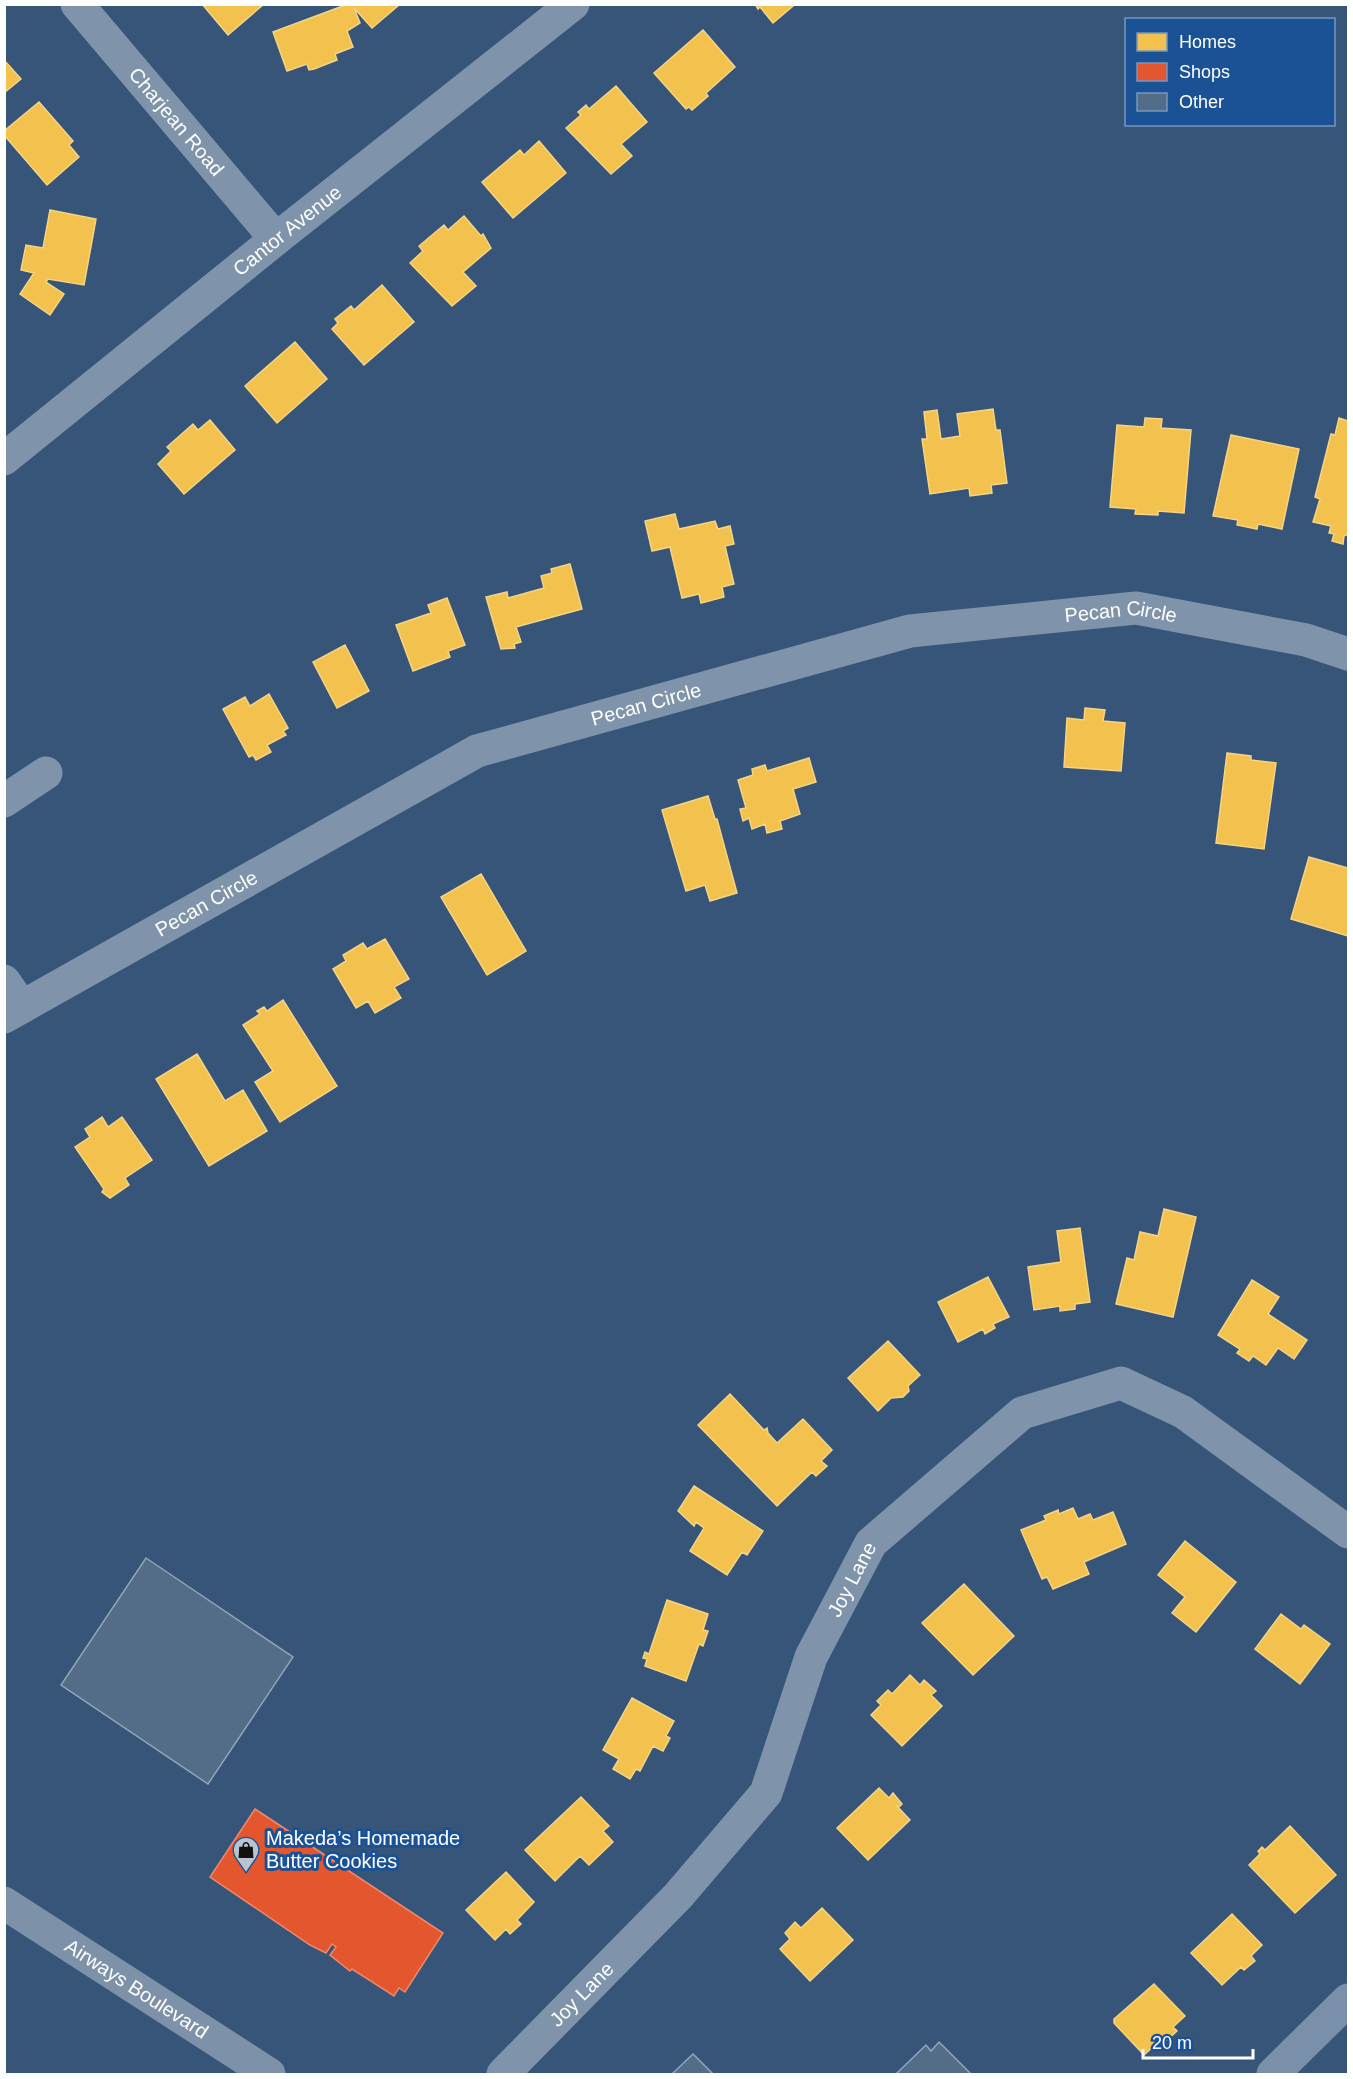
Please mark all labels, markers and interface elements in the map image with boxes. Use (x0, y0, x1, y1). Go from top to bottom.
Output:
legend (1125, 18, 1335, 126)
text: Homes (1179, 32, 1236, 52)
text: Shops (1179, 62, 1230, 82)
street label: Charjean Road (125, 63, 228, 180)
text: Other (1179, 92, 1224, 112)
street label: Cantor Avenue (229, 181, 346, 280)
street label: Pecan Circle (1063, 597, 1179, 626)
street label: Pecan Circle (588, 678, 704, 730)
street label: Pecan Circle (151, 866, 261, 941)
street label: Joy Lane (823, 1538, 880, 1620)
place label: Makeda’s Homemade Butter Cookies (266, 1827, 460, 1872)
shop icon: Makeda’s Homemade Butter Cookies (231, 1835, 261, 1873)
street label: Airways Boulevard (61, 1935, 212, 2043)
street label: Joy Lane (545, 1957, 618, 2031)
scale bar (1143, 2022, 1252, 2060)
text: 20 m (1152, 2033, 1192, 2053)

